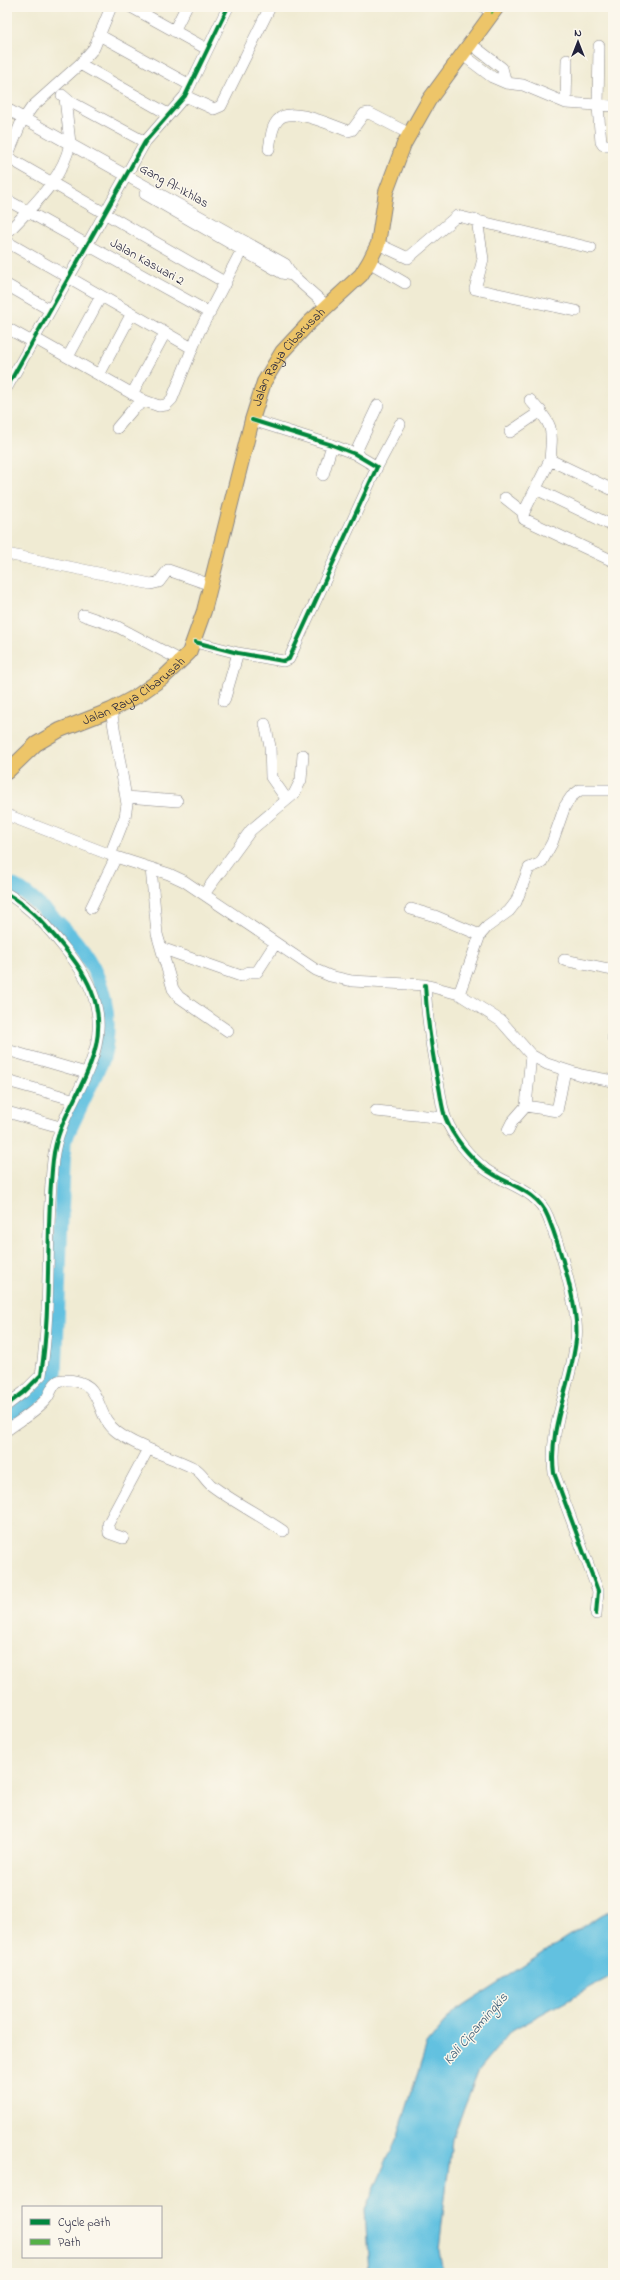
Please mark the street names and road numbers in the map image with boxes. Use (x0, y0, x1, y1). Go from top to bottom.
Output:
street label: Gang Al-Ikhlas (135, 159, 212, 214)
street label: Jalan Kasuari 2 (106, 234, 188, 291)
street label: Jalan Raya Cibarusah (247, 303, 330, 409)
street label: Jalan Raya Cibarusah (79, 652, 189, 730)

